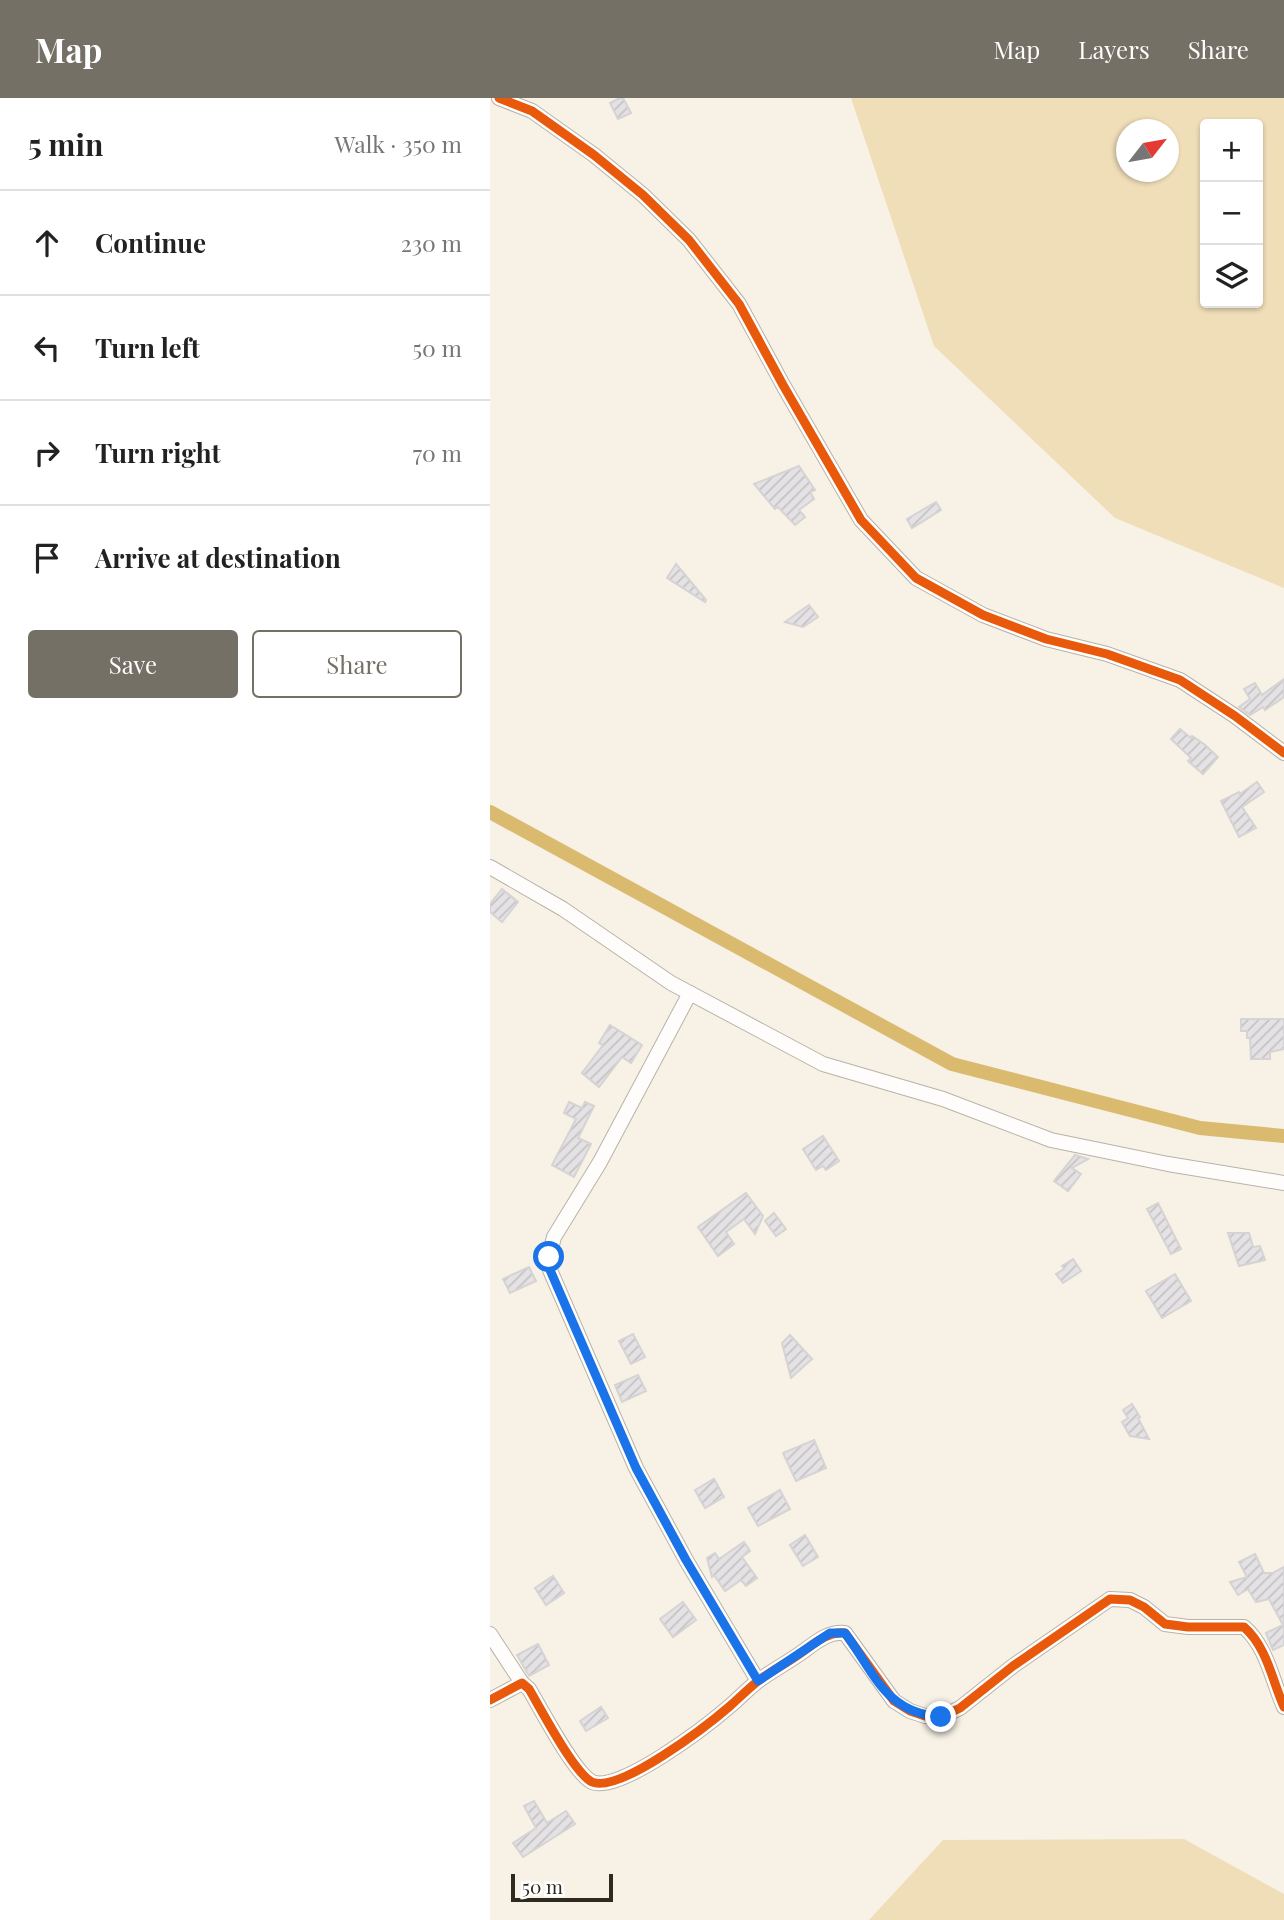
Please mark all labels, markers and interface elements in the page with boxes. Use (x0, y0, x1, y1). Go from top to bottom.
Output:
text: Map (35, 27, 102, 71)
text: Map (994, 33, 1040, 65)
text: Layers (1078, 33, 1150, 65)
text: Share (1188, 33, 1249, 65)
north arrow (1116, 119, 1179, 182)
map controls (1200, 119, 1263, 308)
button: + (1200, 119, 1263, 182)
text: 5 min (28, 124, 103, 164)
text: Walk · 350 m (335, 128, 462, 159)
button: − (1200, 182, 1263, 245)
icon: ahead (28, 224, 66, 262)
text: Continue (95, 225, 206, 260)
text: 230 m (401, 227, 462, 258)
button: layers (1200, 245, 1263, 308)
icon: left (28, 329, 66, 367)
text: Turn left (95, 330, 200, 365)
text: 50 m (413, 332, 462, 363)
icon: right (28, 434, 66, 472)
text: Turn right (95, 435, 221, 470)
text: 70 m (413, 437, 462, 468)
icon: arrive (28, 539, 66, 577)
text: Arrive at destination (95, 540, 341, 575)
button: Save (28, 630, 238, 698)
button: Share (252, 630, 462, 698)
route start (533, 1241, 564, 1272)
route end (925, 1701, 956, 1732)
scale bar (511, 1871, 612, 1903)
text: 50 m (522, 1873, 563, 1899)

